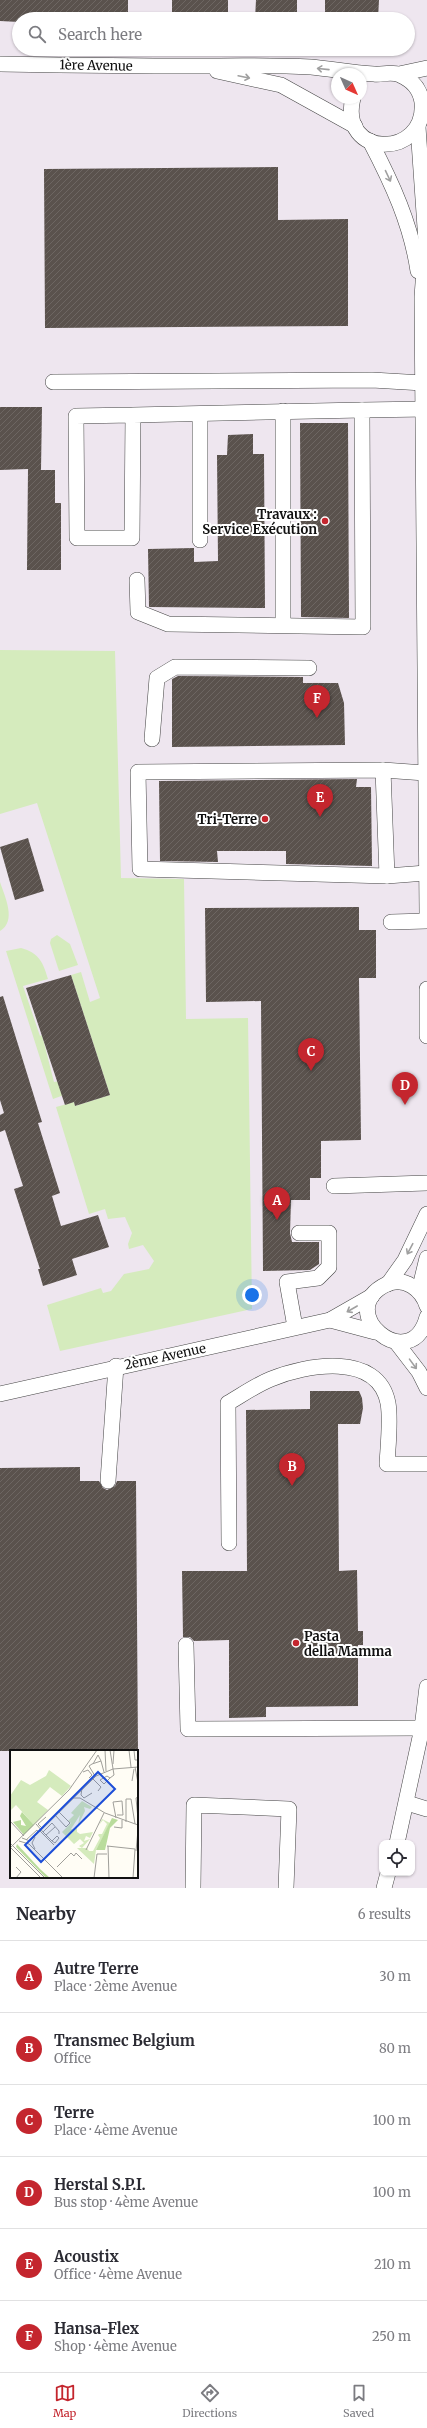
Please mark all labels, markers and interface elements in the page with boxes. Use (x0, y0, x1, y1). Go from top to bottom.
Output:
search box (12, 12, 415, 56)
icon: search (26, 23, 48, 45)
text: Search here (58, 25, 142, 44)
street label: 1ère Avenue (59, 56, 133, 75)
one-way arrow (317, 65, 330, 73)
north arrow (331, 68, 367, 104)
one-way arrow (237, 74, 250, 82)
one-way arrow (385, 170, 392, 182)
place label: Travaux : Service Exécution (202, 506, 317, 538)
marker: Travaux : Service Exécution (320, 516, 330, 526)
pin: F (304, 685, 330, 718)
pin: E (307, 784, 333, 817)
place label: Tri-Terre (197, 811, 257, 828)
marker: Tri-Terre (260, 814, 270, 824)
pin: C (298, 1038, 324, 1071)
pin: D (392, 1072, 418, 1105)
pin: A (264, 1187, 290, 1220)
one-way arrow (406, 1243, 413, 1255)
your location (242, 1285, 262, 1305)
one-way arrow (346, 1306, 358, 1314)
street label: 2ème Avenue (123, 1340, 208, 1373)
one-way arrow (409, 1358, 417, 1369)
pin: B (279, 1453, 305, 1486)
place label: Pasta della Mamma (304, 1628, 392, 1660)
marker: Pasta della Mamma (291, 1638, 301, 1648)
inset map (10, 1750, 138, 1878)
map controls (379, 1840, 415, 1876)
button: locate (379, 1840, 415, 1876)
text: Nearby (16, 1903, 76, 1925)
text: 6 results (358, 1906, 411, 1923)
text: Autre Terre (54, 1959, 139, 1978)
text: A (24, 1968, 34, 1985)
text: 30 m (379, 1968, 411, 1985)
text: Place · 2ème Avenue (54, 1978, 177, 1995)
text: Transmec Belgium (54, 2031, 195, 2050)
text: B (24, 2040, 34, 2057)
text: 80 m (379, 2040, 411, 2057)
text: Office (54, 2050, 91, 2067)
text: Terre (54, 2103, 94, 2122)
text: C (25, 2112, 33, 2129)
text: 100 m (373, 2112, 411, 2129)
text: Place · 4ème Avenue (54, 2122, 177, 2139)
text: Herstal S.P.I. (54, 2175, 146, 2194)
text: D (24, 2184, 34, 2201)
text: 100 m (373, 2184, 411, 2201)
text: Bus stop · 4ème Avenue (54, 2194, 198, 2211)
text: Acoustix (54, 2247, 119, 2266)
text: E (25, 2256, 33, 2273)
text: 210 m (374, 2256, 411, 2273)
text: Office · 4ème Avenue (54, 2266, 182, 2283)
text: Hansa-Flex (54, 2319, 139, 2338)
text: F (25, 2328, 33, 2345)
text: 250 m (372, 2328, 411, 2345)
text: Shop · 4ème Avenue (54, 2338, 177, 2355)
tab: Map (53, 2382, 76, 2420)
tab: Directions (182, 2382, 237, 2420)
tab: Saved (343, 2382, 374, 2420)

